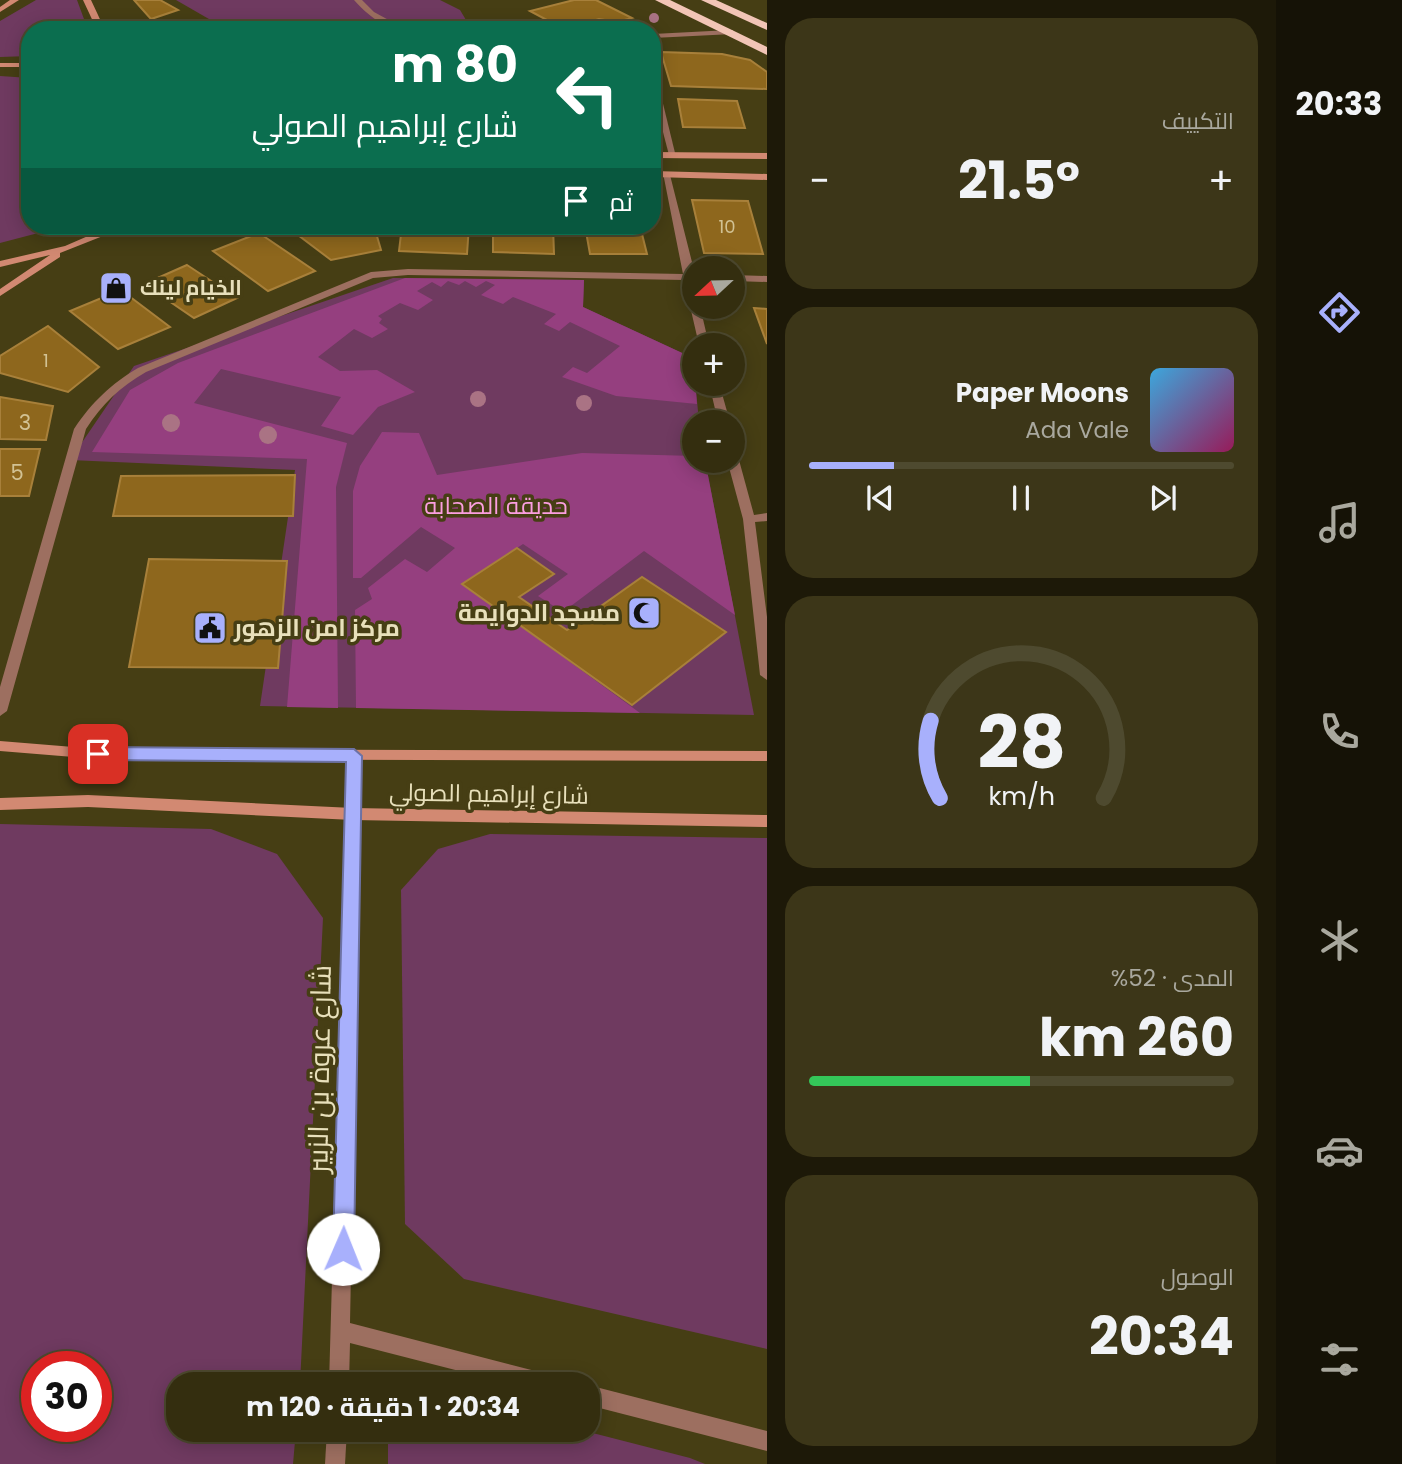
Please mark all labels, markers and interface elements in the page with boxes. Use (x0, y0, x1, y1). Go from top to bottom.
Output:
text: 80 m (392, 31, 518, 99)
icon: left (542, 49, 633, 140)
text: 20:33 (1296, 81, 1382, 126)
text: شارع إبراهيم الصولي (252, 103, 518, 148)
text: التكييف (1162, 105, 1234, 137)
text: 21.5° (958, 144, 1080, 217)
text: − (809, 154, 830, 207)
text: + (1208, 154, 1234, 207)
icon: arrive (557, 182, 595, 220)
text: ثم (609, 184, 633, 220)
house number: 10 (718, 214, 736, 239)
north arrow (682, 256, 746, 318)
map controls (682, 256, 745, 473)
shop icon: الخيام لينك (97, 269, 135, 307)
place label: الخيام لينك (140, 273, 242, 302)
icon: directions (1315, 288, 1364, 337)
button: + (682, 333, 745, 396)
house number: 1 (43, 348, 49, 373)
text: Paper Moons (956, 375, 1129, 411)
house number: 3 (19, 408, 31, 437)
button: − (682, 410, 745, 473)
text: Ada Vale (1025, 414, 1129, 446)
house number: 5 (10, 458, 24, 487)
icon: previous (861, 479, 899, 517)
icon: pause (1002, 479, 1040, 517)
icon: next (1144, 479, 1182, 517)
park label: حديقة الصحابة (424, 489, 568, 522)
icon: music (1315, 498, 1364, 547)
mosque icon: مسجد الدوايمة (625, 594, 663, 632)
place label: مسجد الدوايمة (458, 596, 620, 629)
public building icon: مركز امن الزهور (191, 609, 229, 647)
place label: مركز امن الزهور (233, 611, 400, 644)
text: 28 (977, 692, 1066, 793)
icon: phone (1315, 707, 1364, 756)
pin (68, 724, 128, 784)
icon: arrive (79, 735, 117, 773)
street label: شارع إبراهيم الصولي (389, 775, 589, 815)
text: km/h (988, 779, 1055, 814)
icon: climate (1315, 916, 1364, 965)
text: المدى · 52% (1111, 962, 1234, 994)
street label: شارع عروة بن الزبير (298, 965, 341, 1175)
text: 260 km (1039, 1001, 1234, 1074)
icon: car (1315, 1126, 1364, 1175)
position arrow (306, 1212, 380, 1286)
text: الوصول (1161, 1261, 1234, 1293)
text: 20:34 (1089, 1300, 1234, 1373)
icon: filters (1315, 1335, 1364, 1384)
speed limit sign: 30 (21, 1351, 112, 1442)
text: 20:34 · 1 دقيقة · 120 m (246, 1389, 520, 1425)

